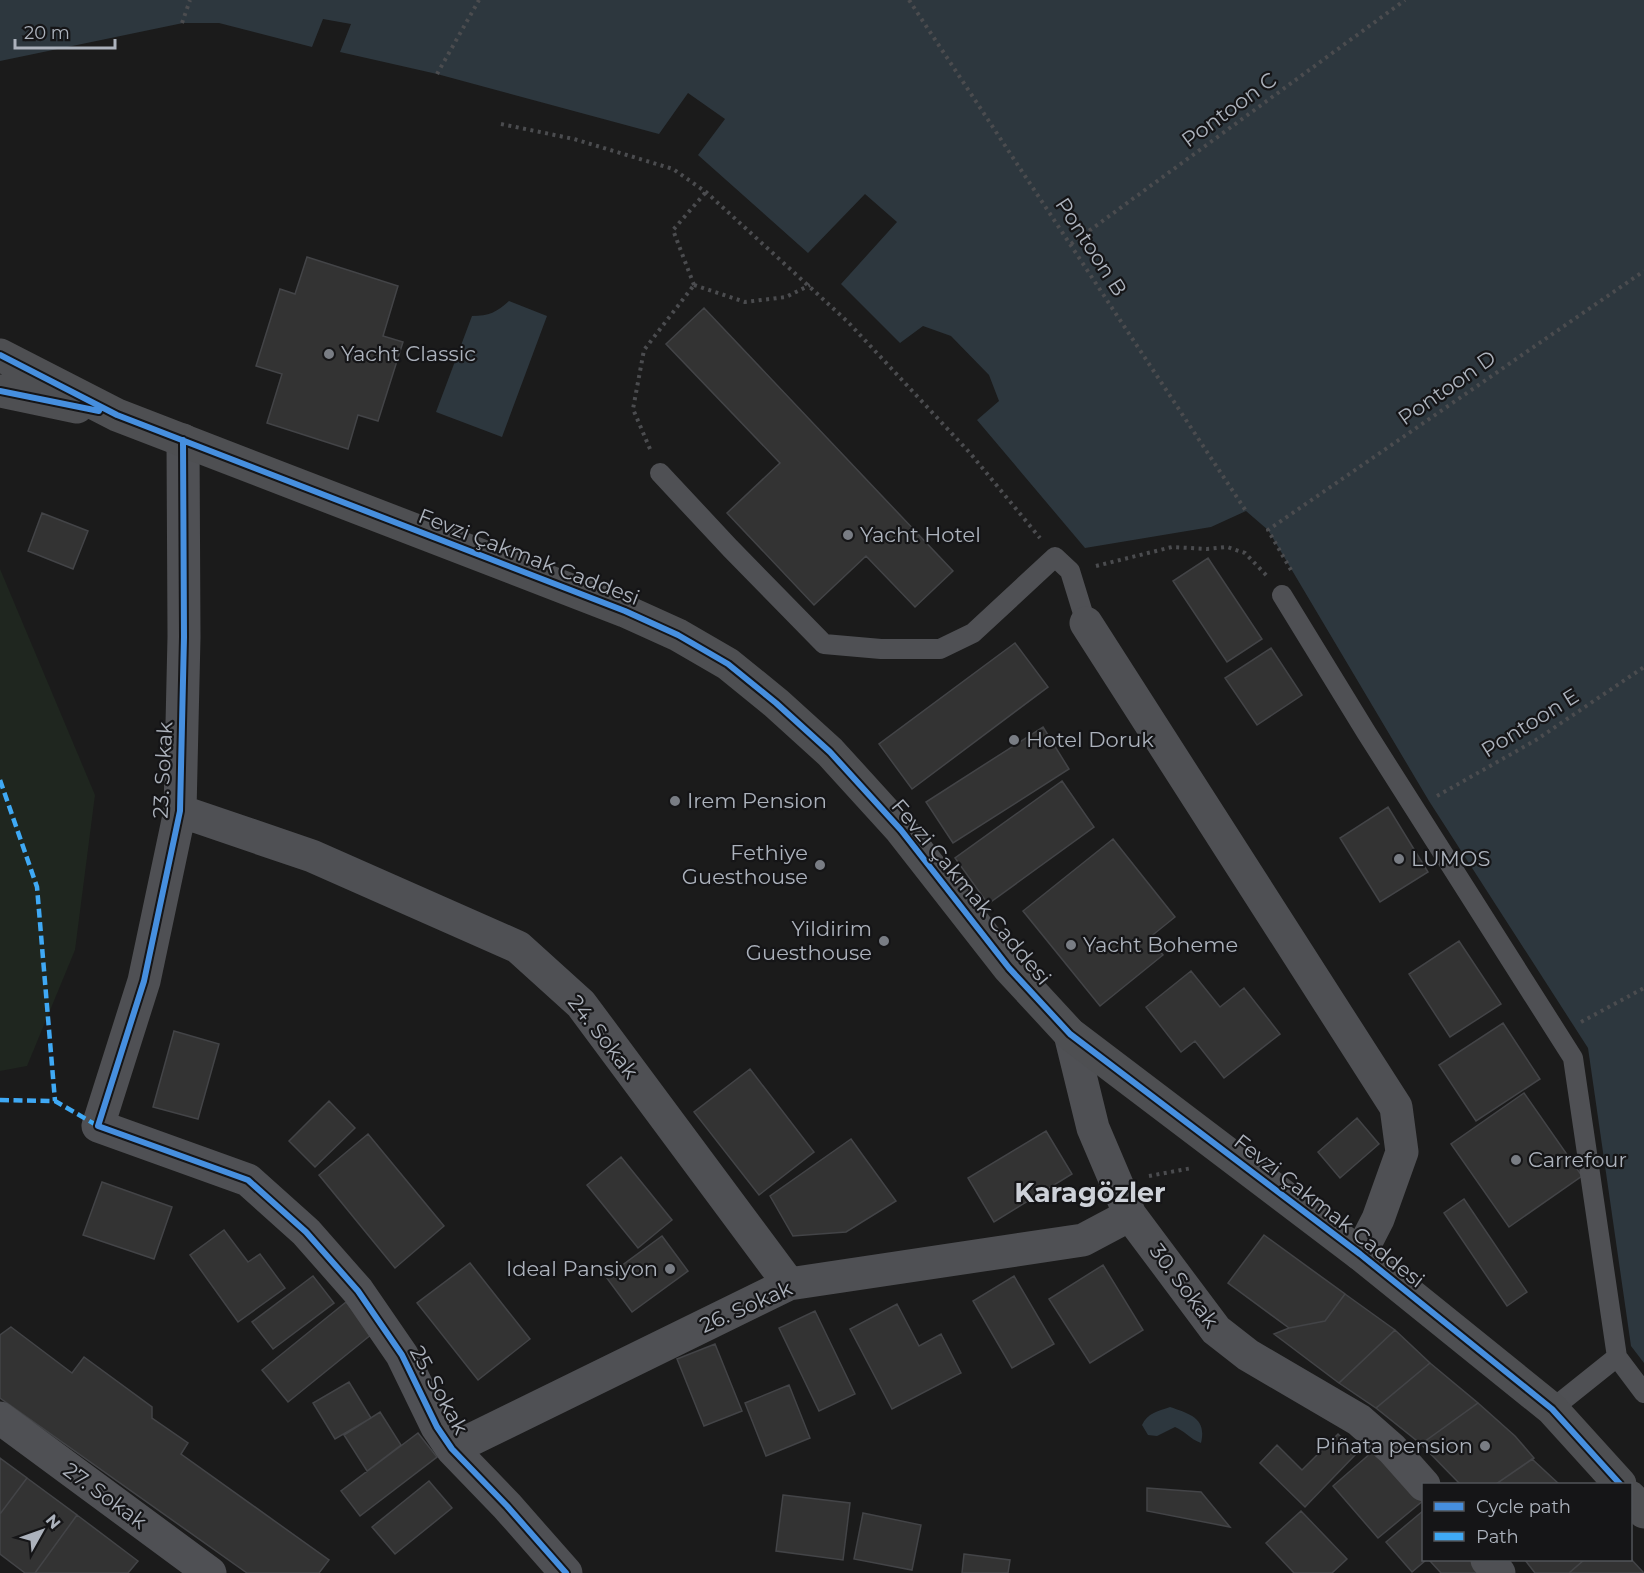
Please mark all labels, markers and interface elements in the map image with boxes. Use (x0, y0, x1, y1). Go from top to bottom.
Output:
scale bar (15, 12, 116, 50)
text: 20 m (24, 22, 70, 44)
street label: Pontoon C (1176, 67, 1281, 152)
street label: Pontoon B (1050, 193, 1132, 301)
place label: Yacht Classic (341, 341, 476, 366)
street label: Pontoon D (1393, 345, 1500, 430)
marker: Yacht Classic (322, 347, 336, 361)
street label: Fevzi Çakmak Caddesi (415, 503, 643, 610)
place label: Yacht Hotel (860, 522, 981, 547)
marker: Yacht Hotel (841, 528, 855, 542)
street label: Pontoon E (1476, 683, 1583, 762)
street label: 23. Sokak (147, 720, 178, 819)
place label: Hotel Doruk (1026, 727, 1154, 752)
marker: Hotel Doruk (1007, 733, 1021, 747)
place label: Irem Pension (687, 788, 827, 813)
marker: Irem Pension (668, 794, 682, 808)
street label: Fevzi Çakmak Caddesi (886, 794, 1056, 990)
place label: Fethiye Guesthouse (682, 840, 808, 889)
place label: LUMOS (1411, 846, 1490, 871)
marker: LUMOS (1392, 852, 1406, 866)
marker: Fethiye Guesthouse (813, 858, 827, 872)
place label: Yildirim Guesthouse (746, 916, 872, 965)
place label: Yacht Boheme (1083, 932, 1238, 957)
marker: Yildirim Guesthouse (877, 934, 891, 948)
marker: Yacht Boheme (1064, 938, 1078, 952)
street label: 24. Sokak (563, 990, 644, 1084)
street label: Fevzi Çakmak Caddesi (1229, 1128, 1430, 1293)
place label: Carrefour (1528, 1147, 1627, 1172)
marker: Carrefour (1509, 1153, 1523, 1167)
district label: Karagözler (1014, 1176, 1166, 1209)
street label: 30. Sokak (1145, 1239, 1224, 1333)
place label: Ideal Pansiyon (506, 1256, 658, 1281)
marker: Ideal Pansiyon (663, 1262, 677, 1276)
street label: 26. Sokak (696, 1275, 796, 1338)
street label: 25. Sokak (405, 1341, 474, 1439)
place label: Piñata pension (1315, 1433, 1473, 1458)
marker: Piñata pension (1478, 1439, 1492, 1453)
street label: 27. Sokak (59, 1457, 152, 1534)
legend (1422, 1483, 1632, 1561)
text: Cycle path (1476, 1496, 1571, 1518)
north arrow (12, 1501, 72, 1561)
text: N (42, 1511, 65, 1533)
text: Path (1476, 1526, 1519, 1548)

